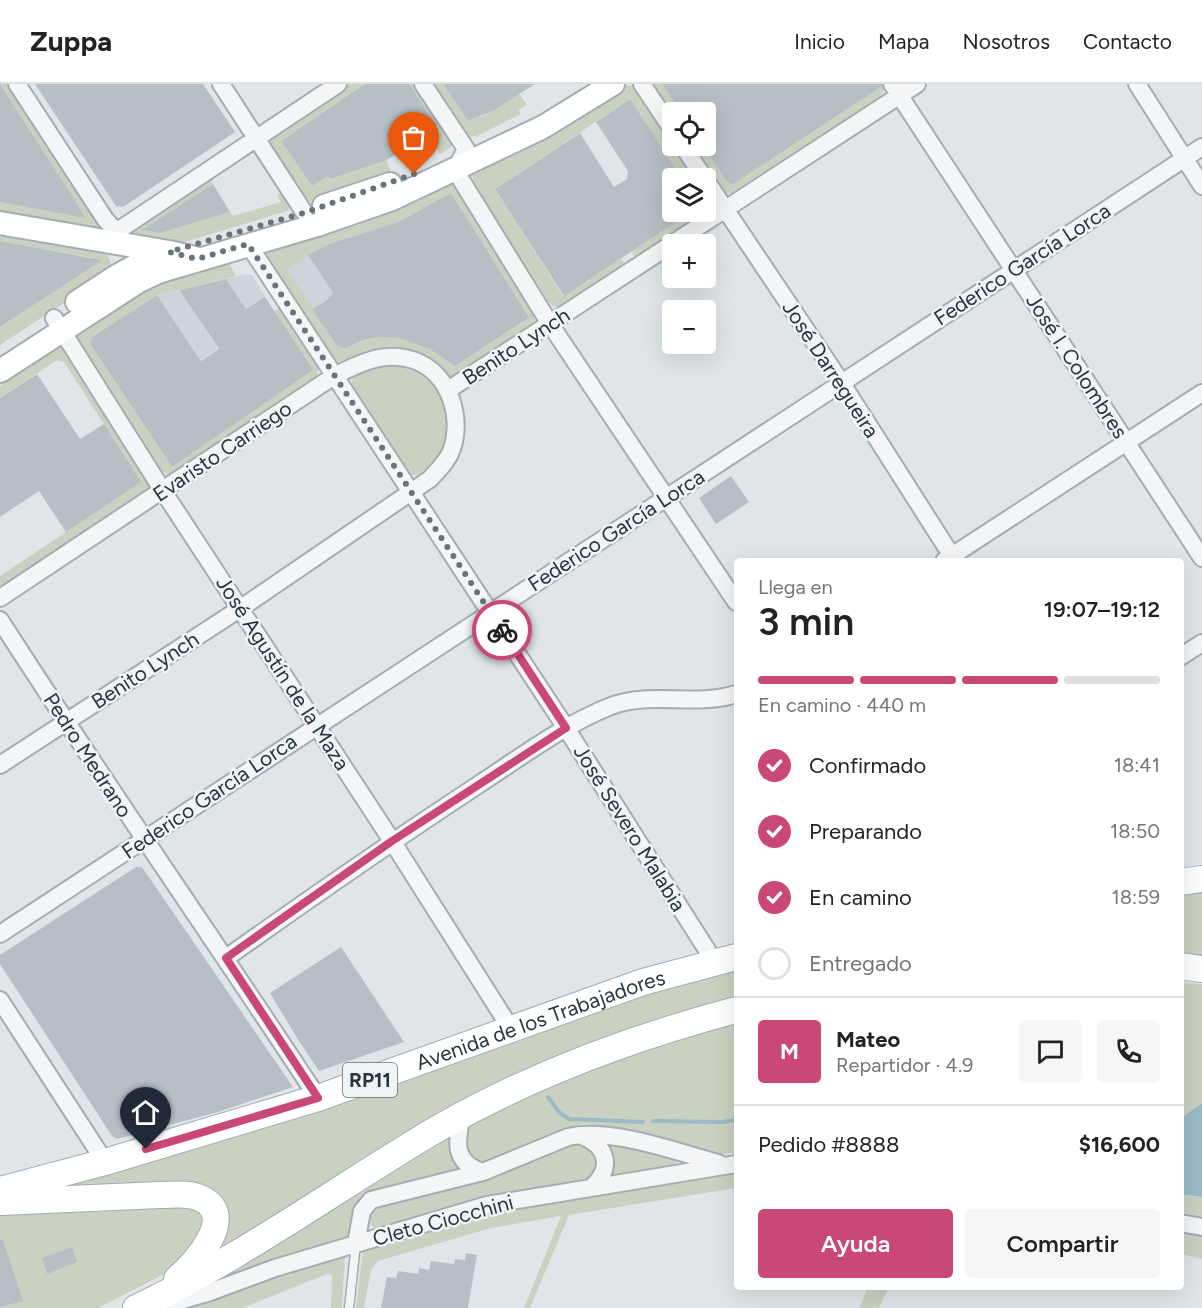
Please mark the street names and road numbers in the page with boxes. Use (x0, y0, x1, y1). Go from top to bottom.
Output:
street label: Federico García Lorca (929, 198, 1115, 330)
street label: José I. Colombres (1021, 289, 1133, 443)
street label: José Darregueira (777, 296, 885, 442)
street label: Benito Lynch (458, 302, 574, 390)
street label: Evaristo Carriego (148, 395, 296, 507)
street label: Federico García Lorca (523, 464, 709, 596)
street label: José Agustín de la Maza (211, 571, 355, 775)
street label: Benito Lynch (87, 626, 203, 714)
street label: Pedro Medrano (38, 688, 138, 822)
street label: Federico García Lorca (117, 728, 301, 864)
street label: José Severo Malabia (569, 740, 691, 916)
street label: Avenida de los Trabajadores (412, 964, 668, 1075)
road number: RP11 (343, 1063, 397, 1097)
street label: Cleto Ciocchini (370, 1189, 516, 1251)

